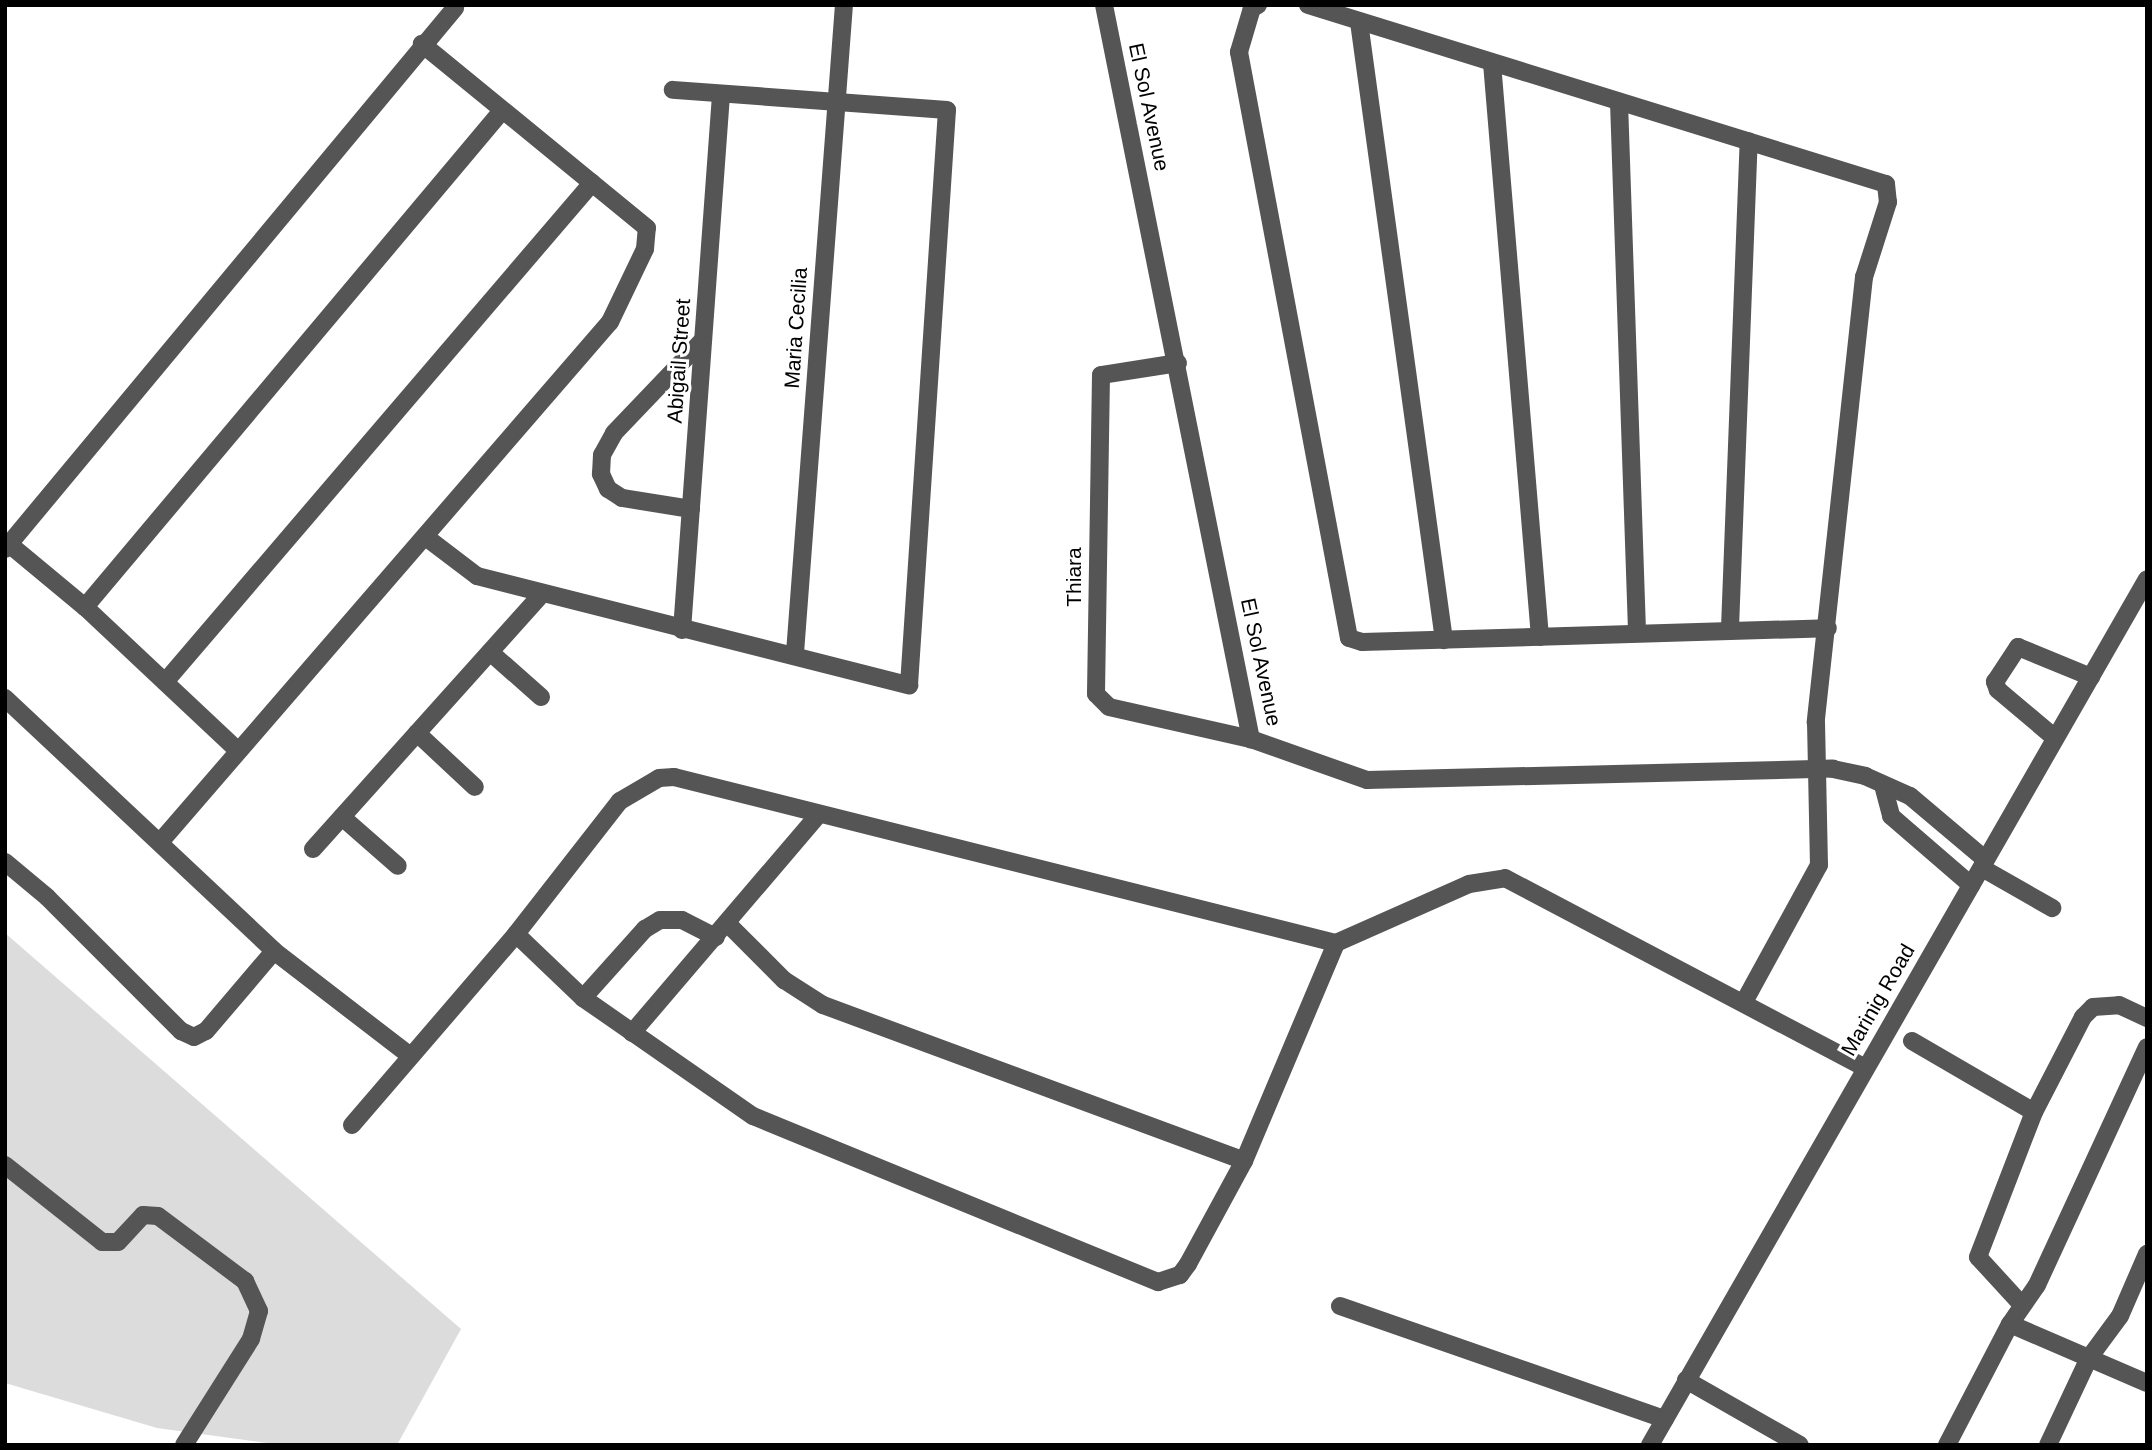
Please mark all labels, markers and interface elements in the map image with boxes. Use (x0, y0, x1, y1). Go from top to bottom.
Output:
street label: El Sol Avenue (1123, 40, 1175, 174)
street label: Maria Cecilia (779, 267, 813, 389)
street label: Abigail Street (662, 298, 696, 424)
street label: Thiara (1061, 547, 1087, 607)
street label: El Sol Avenue (1235, 595, 1287, 729)
street label: Marinig Road (1836, 940, 1920, 1060)

